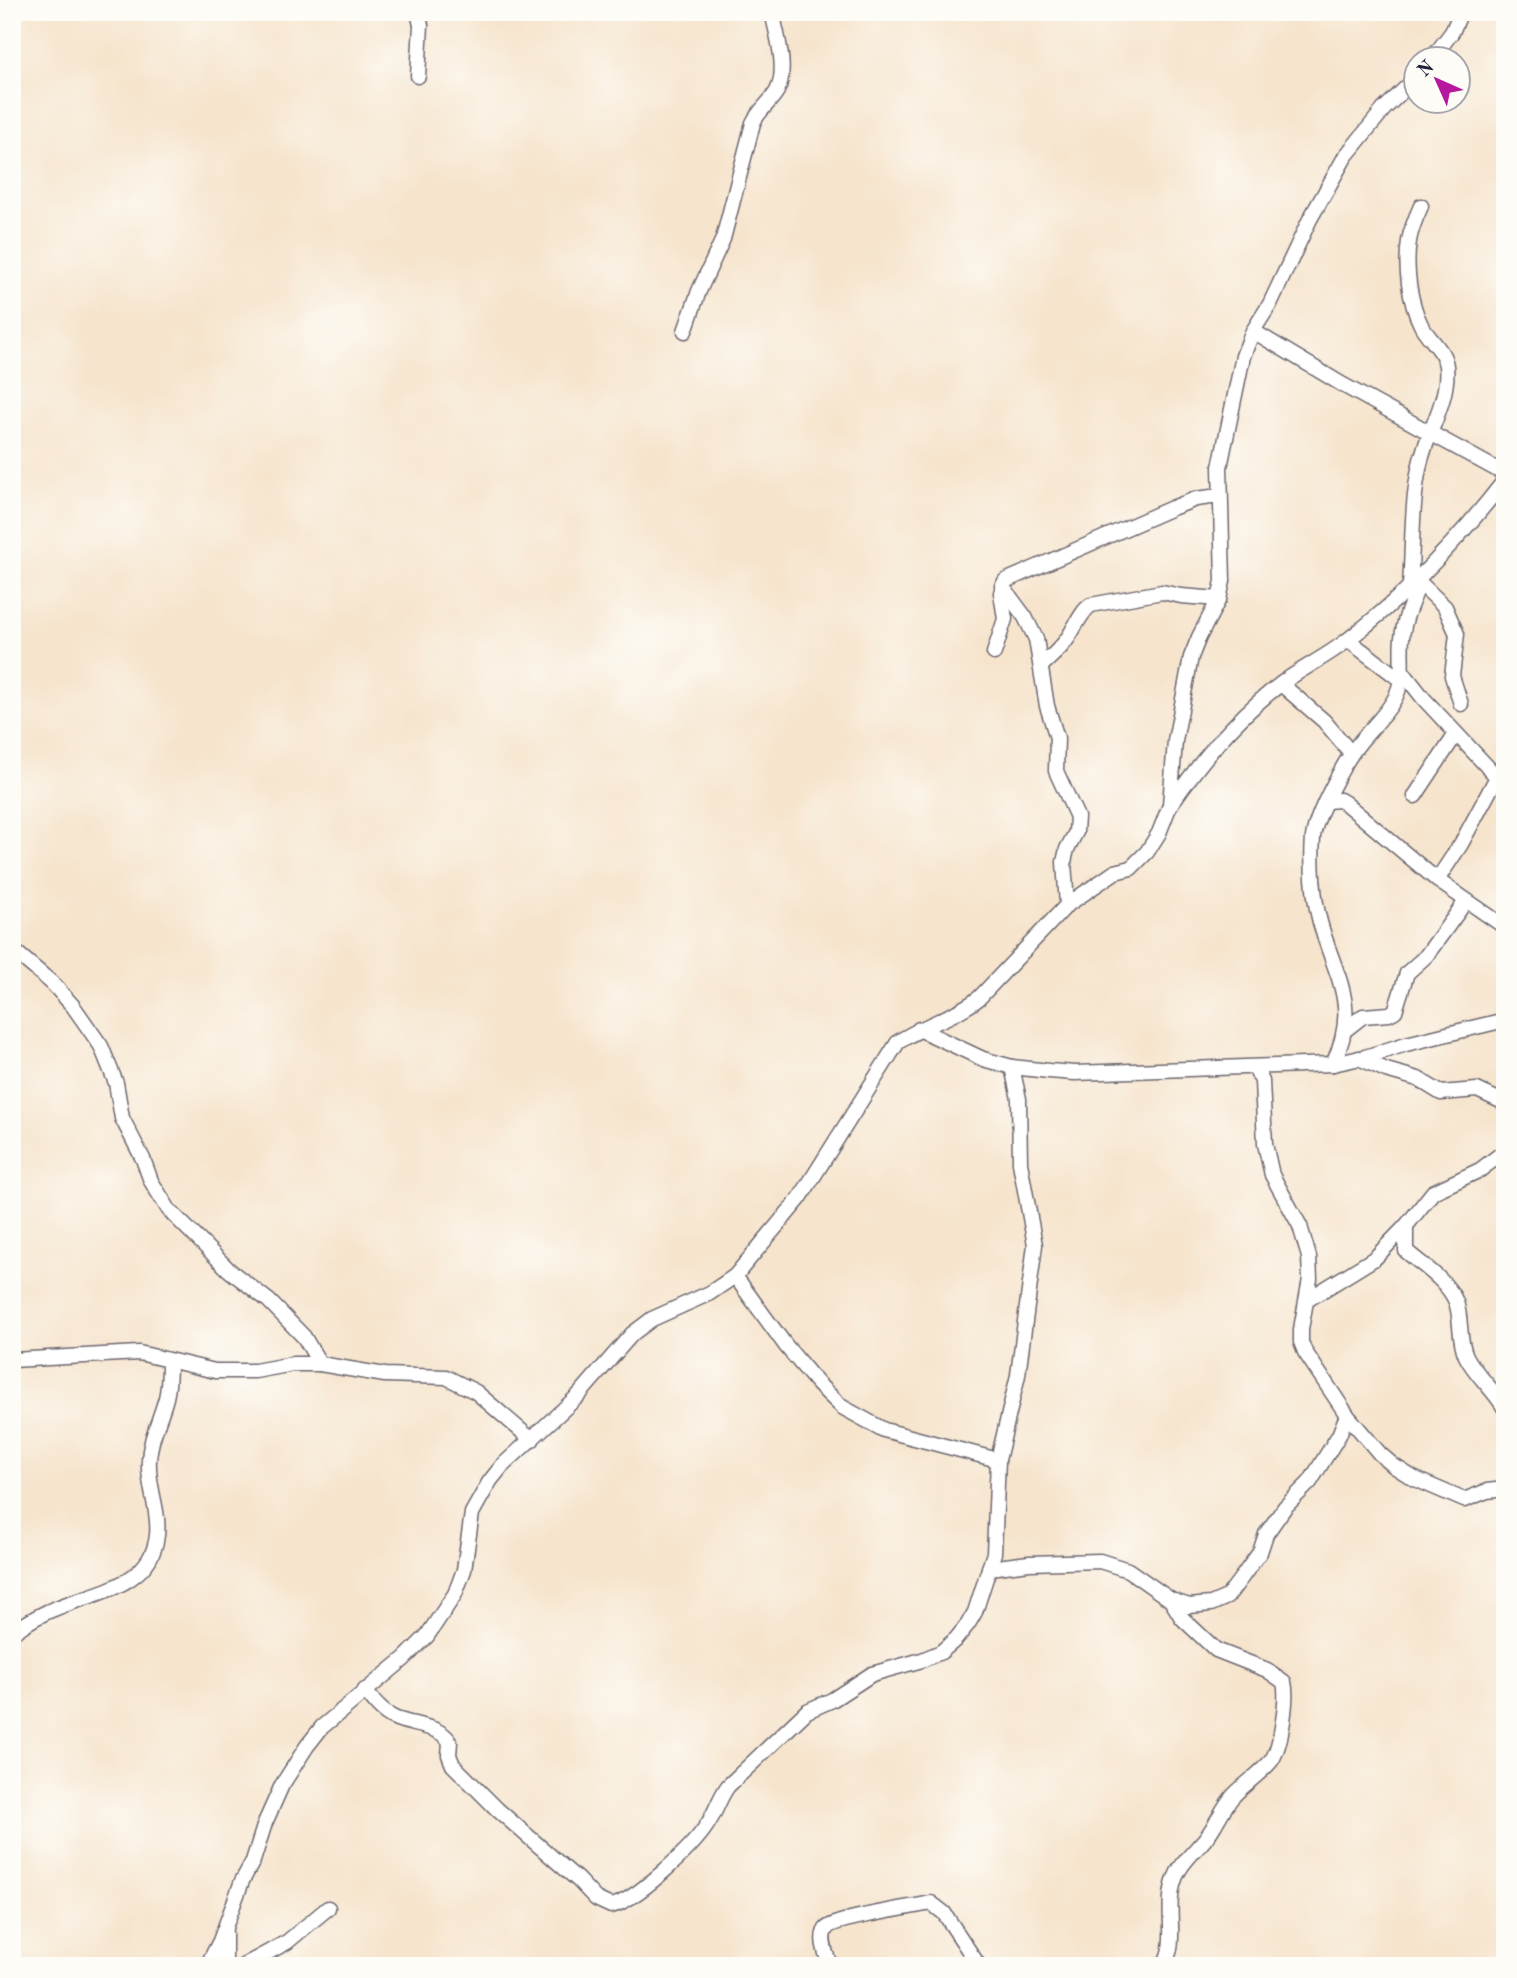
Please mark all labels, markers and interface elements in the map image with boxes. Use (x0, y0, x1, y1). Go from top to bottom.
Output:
north arrow (1402, 46, 1472, 116)
text: N (1415, 58, 1439, 82)

